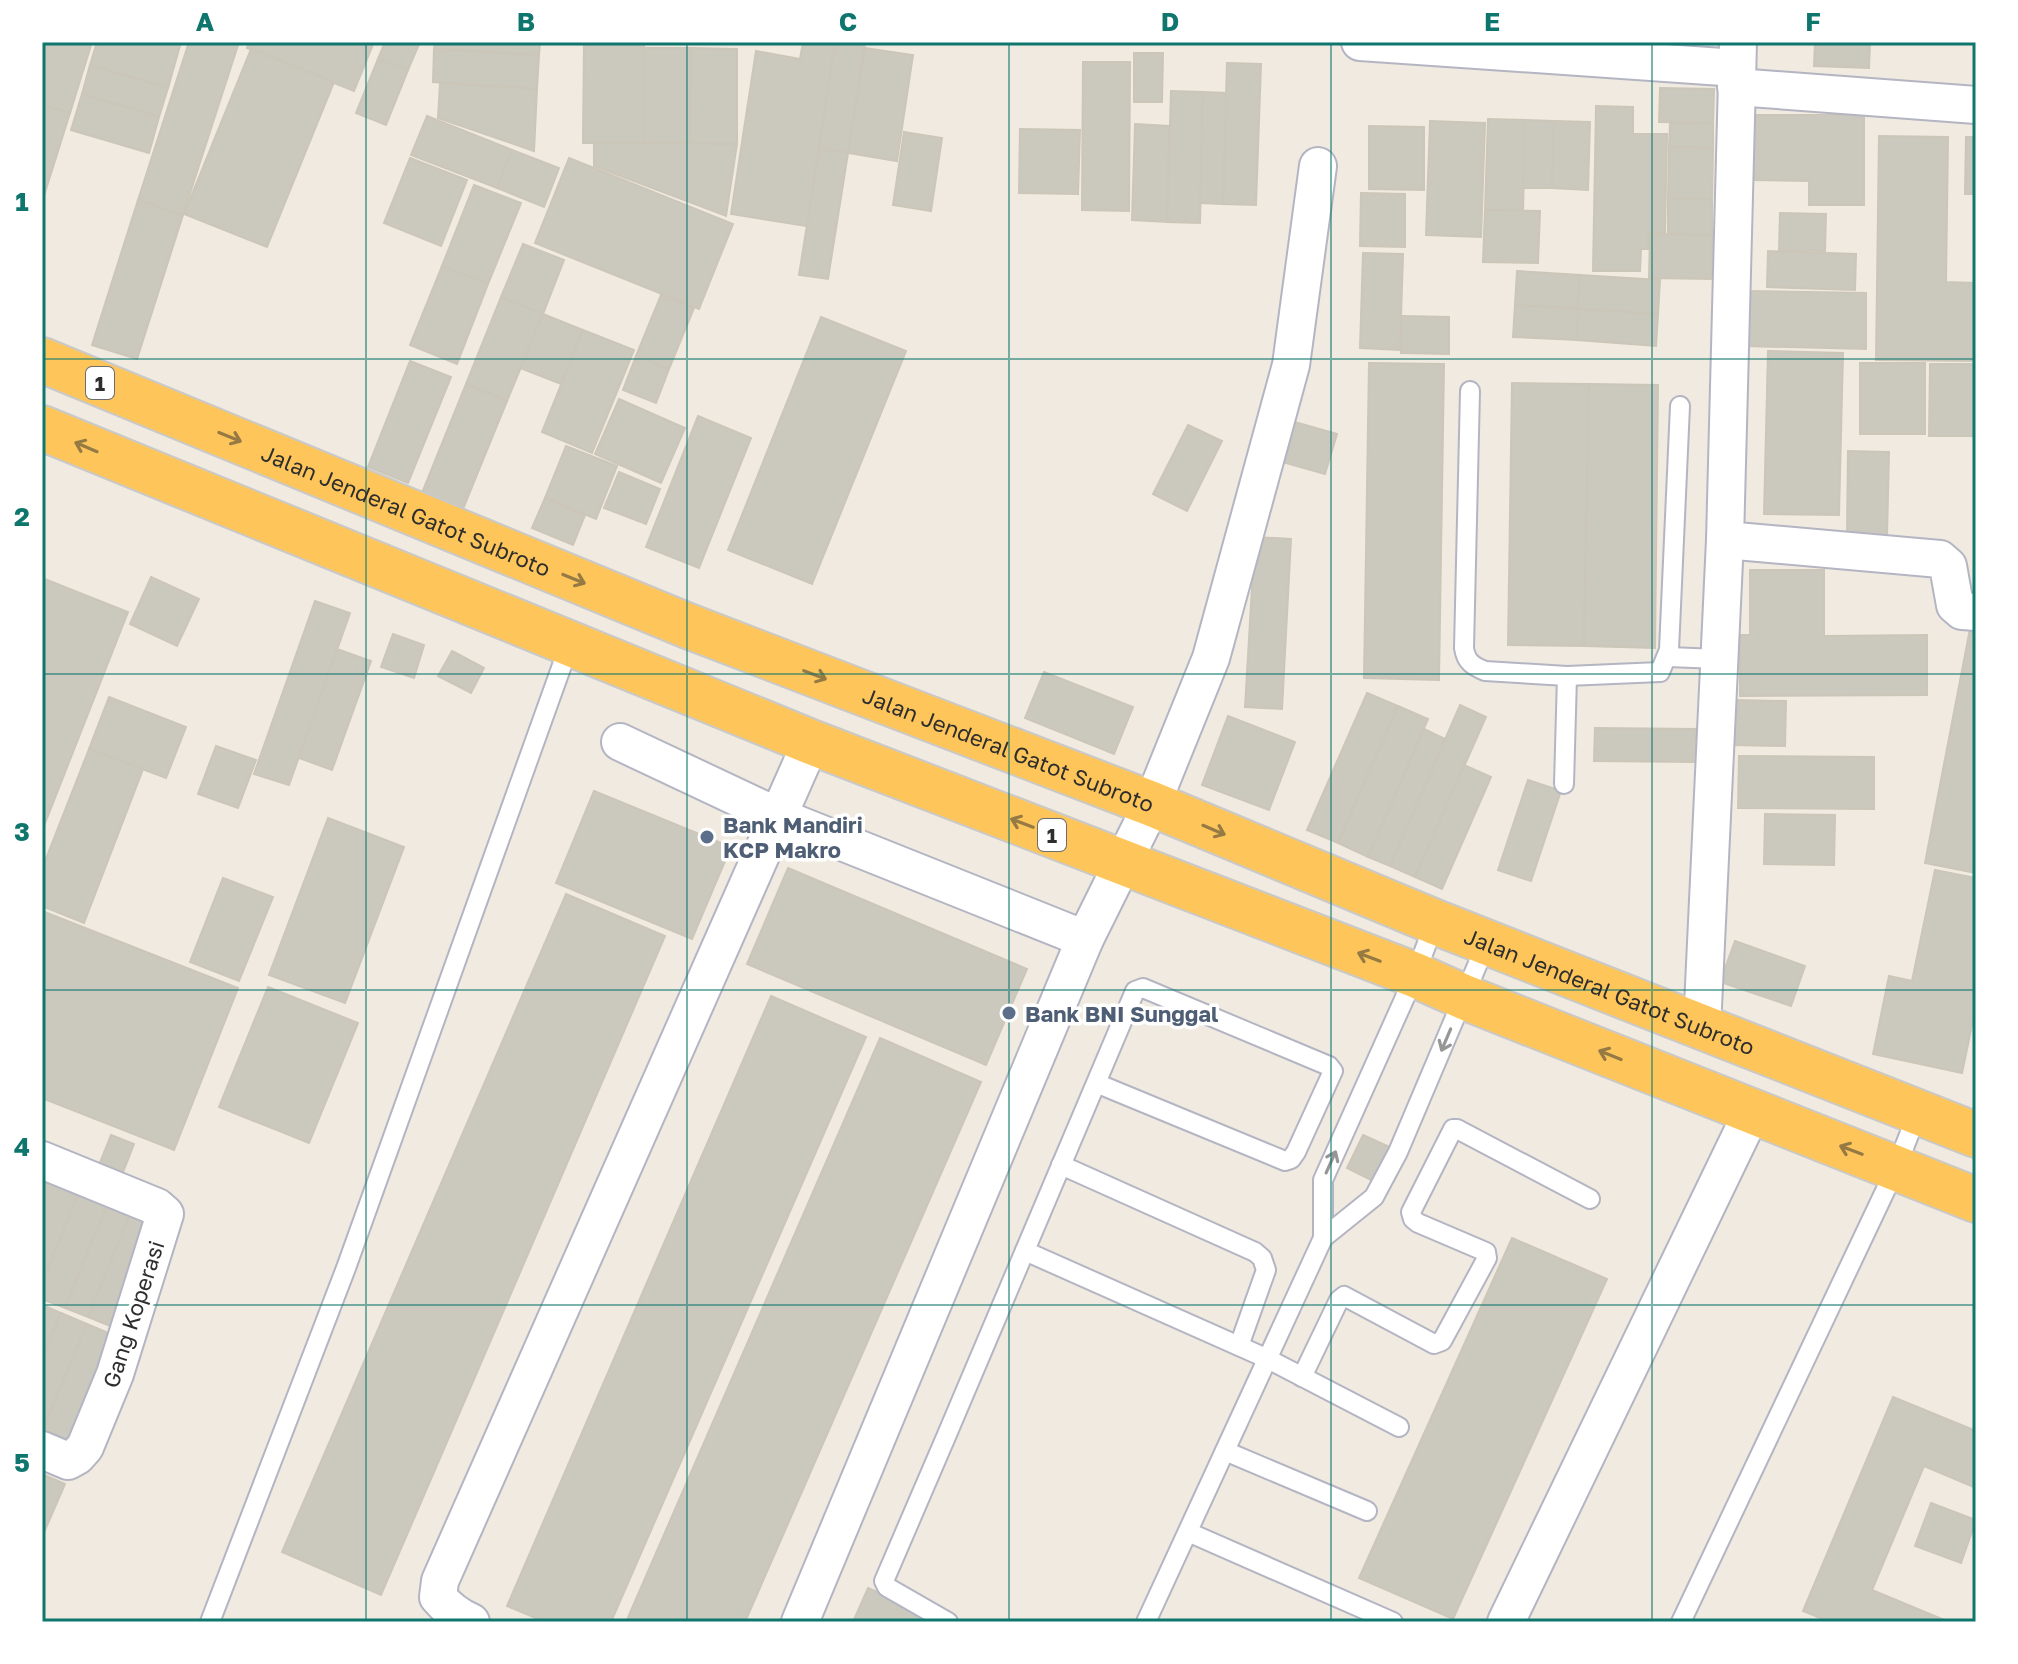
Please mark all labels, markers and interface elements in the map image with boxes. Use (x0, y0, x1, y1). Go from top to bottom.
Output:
text: A (196, 6, 215, 37)
text: B (517, 6, 535, 37)
text: C (839, 6, 857, 37)
text: D (1161, 6, 1179, 37)
text: E (1484, 6, 1500, 37)
text: F (1805, 6, 1821, 37)
text: 1 (15, 186, 29, 217)
road number: 1 (86, 367, 114, 399)
one-way arrow (217, 430, 242, 445)
one-way arrow (75, 438, 99, 453)
street label: Jalan Jenderal Gatot Subroto (258, 439, 555, 582)
text: 2 (14, 501, 30, 532)
one-way arrow (561, 573, 586, 587)
one-way arrow (802, 669, 827, 683)
street label: Jalan Jenderal Gatot Subroto (859, 681, 1158, 817)
place label: Bank Mandiri KCP Makro (723, 811, 863, 863)
one-way arrow (1010, 815, 1035, 829)
text: 3 (14, 816, 30, 847)
road number: 1 (1038, 819, 1066, 851)
one-way arrow (1201, 823, 1226, 838)
marker: Bank Mandiri KCP Makro (698, 828, 716, 846)
street label: Jalan Jenderal Gatot Subroto (1461, 921, 1759, 1060)
one-way arrow (1357, 949, 1382, 963)
place label: Bank BNI Sunggal (1025, 1000, 1218, 1027)
marker: Bank BNI Sunggal (1000, 1004, 1018, 1022)
one-way arrow (1438, 1027, 1453, 1052)
one-way arrow (1598, 1047, 1623, 1061)
text: 4 (14, 1131, 30, 1162)
one-way arrow (1839, 1142, 1864, 1157)
one-way arrow (1325, 1150, 1340, 1175)
street label: Gang Koperasi (97, 1237, 169, 1391)
text: 5 (14, 1447, 30, 1478)

